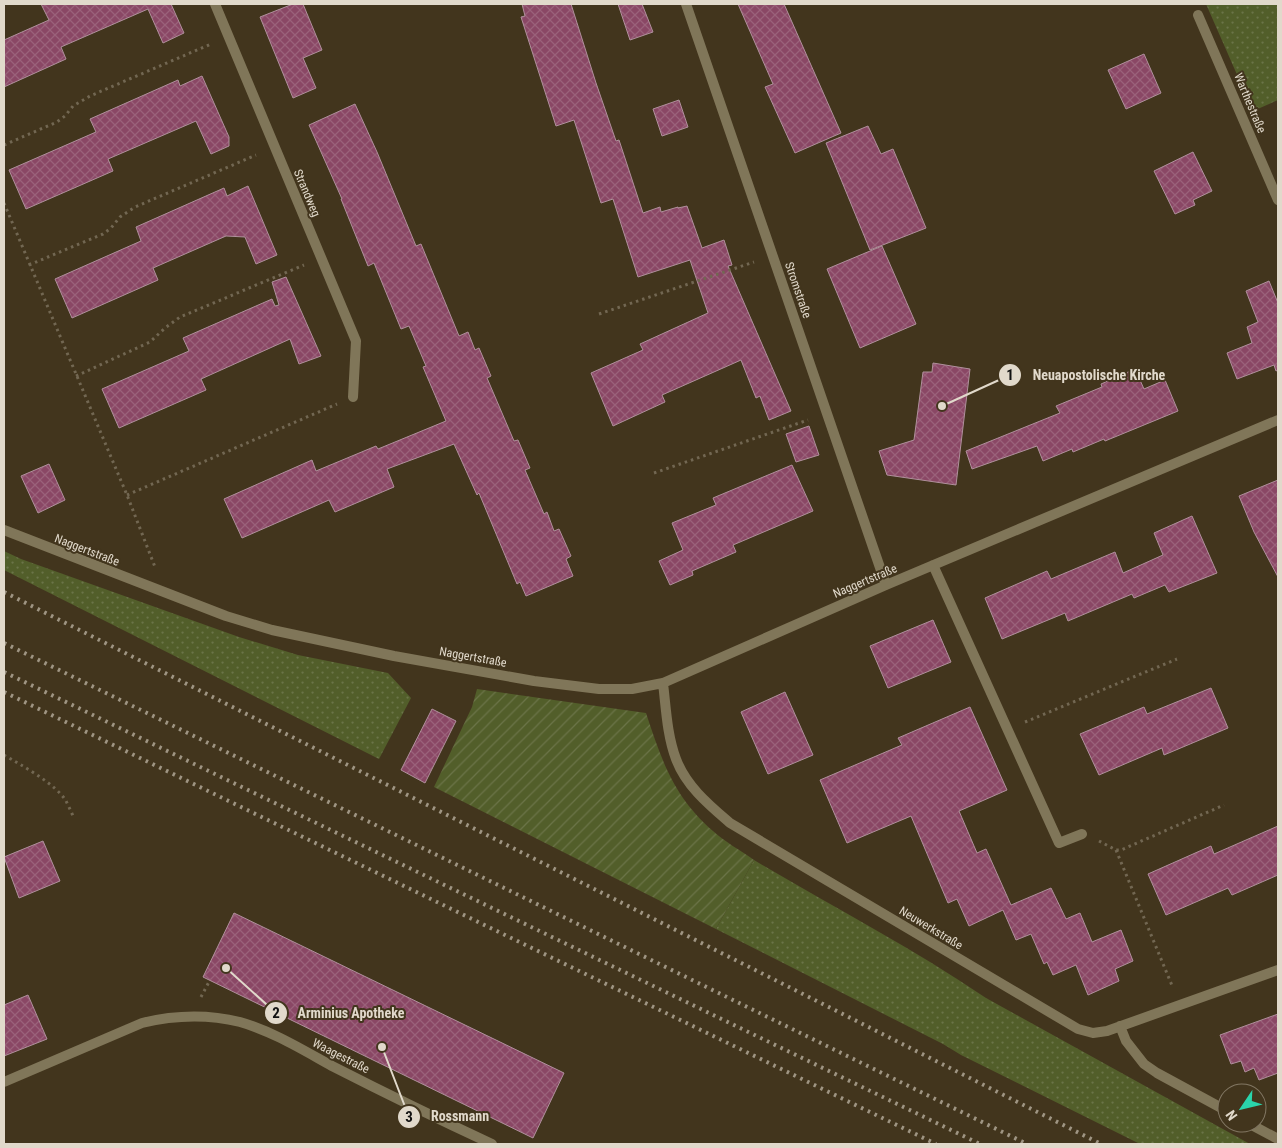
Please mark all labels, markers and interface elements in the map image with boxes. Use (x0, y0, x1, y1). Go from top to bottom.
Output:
street label: Warthestraße (1231, 71, 1269, 135)
street label: Strandweg (291, 167, 323, 219)
street label: Stromstraße (782, 260, 814, 320)
callout: Neuapostolische Kirche (998, 361, 1175, 390)
text: 1 (1006, 366, 1014, 384)
text: Neuapostolische Kirche (1033, 367, 1166, 383)
street label: Naggertstraße (53, 531, 122, 569)
street label: Naggertstraße (831, 561, 899, 601)
street label: Naggertstraße (438, 644, 508, 670)
street label: Neuwerkstraße (897, 904, 966, 953)
callout: Arminius Apotheke (263, 998, 415, 1027)
text: 2 (272, 1004, 280, 1022)
text: Arminius Apotheke (298, 1005, 405, 1021)
street label: Waagestraße (310, 1036, 372, 1076)
north arrow (1217, 1083, 1267, 1133)
callout: Rossmann (396, 1102, 499, 1131)
text: N (1222, 1107, 1240, 1124)
text: 3 (405, 1108, 413, 1126)
text: Rossmann (431, 1108, 489, 1124)

